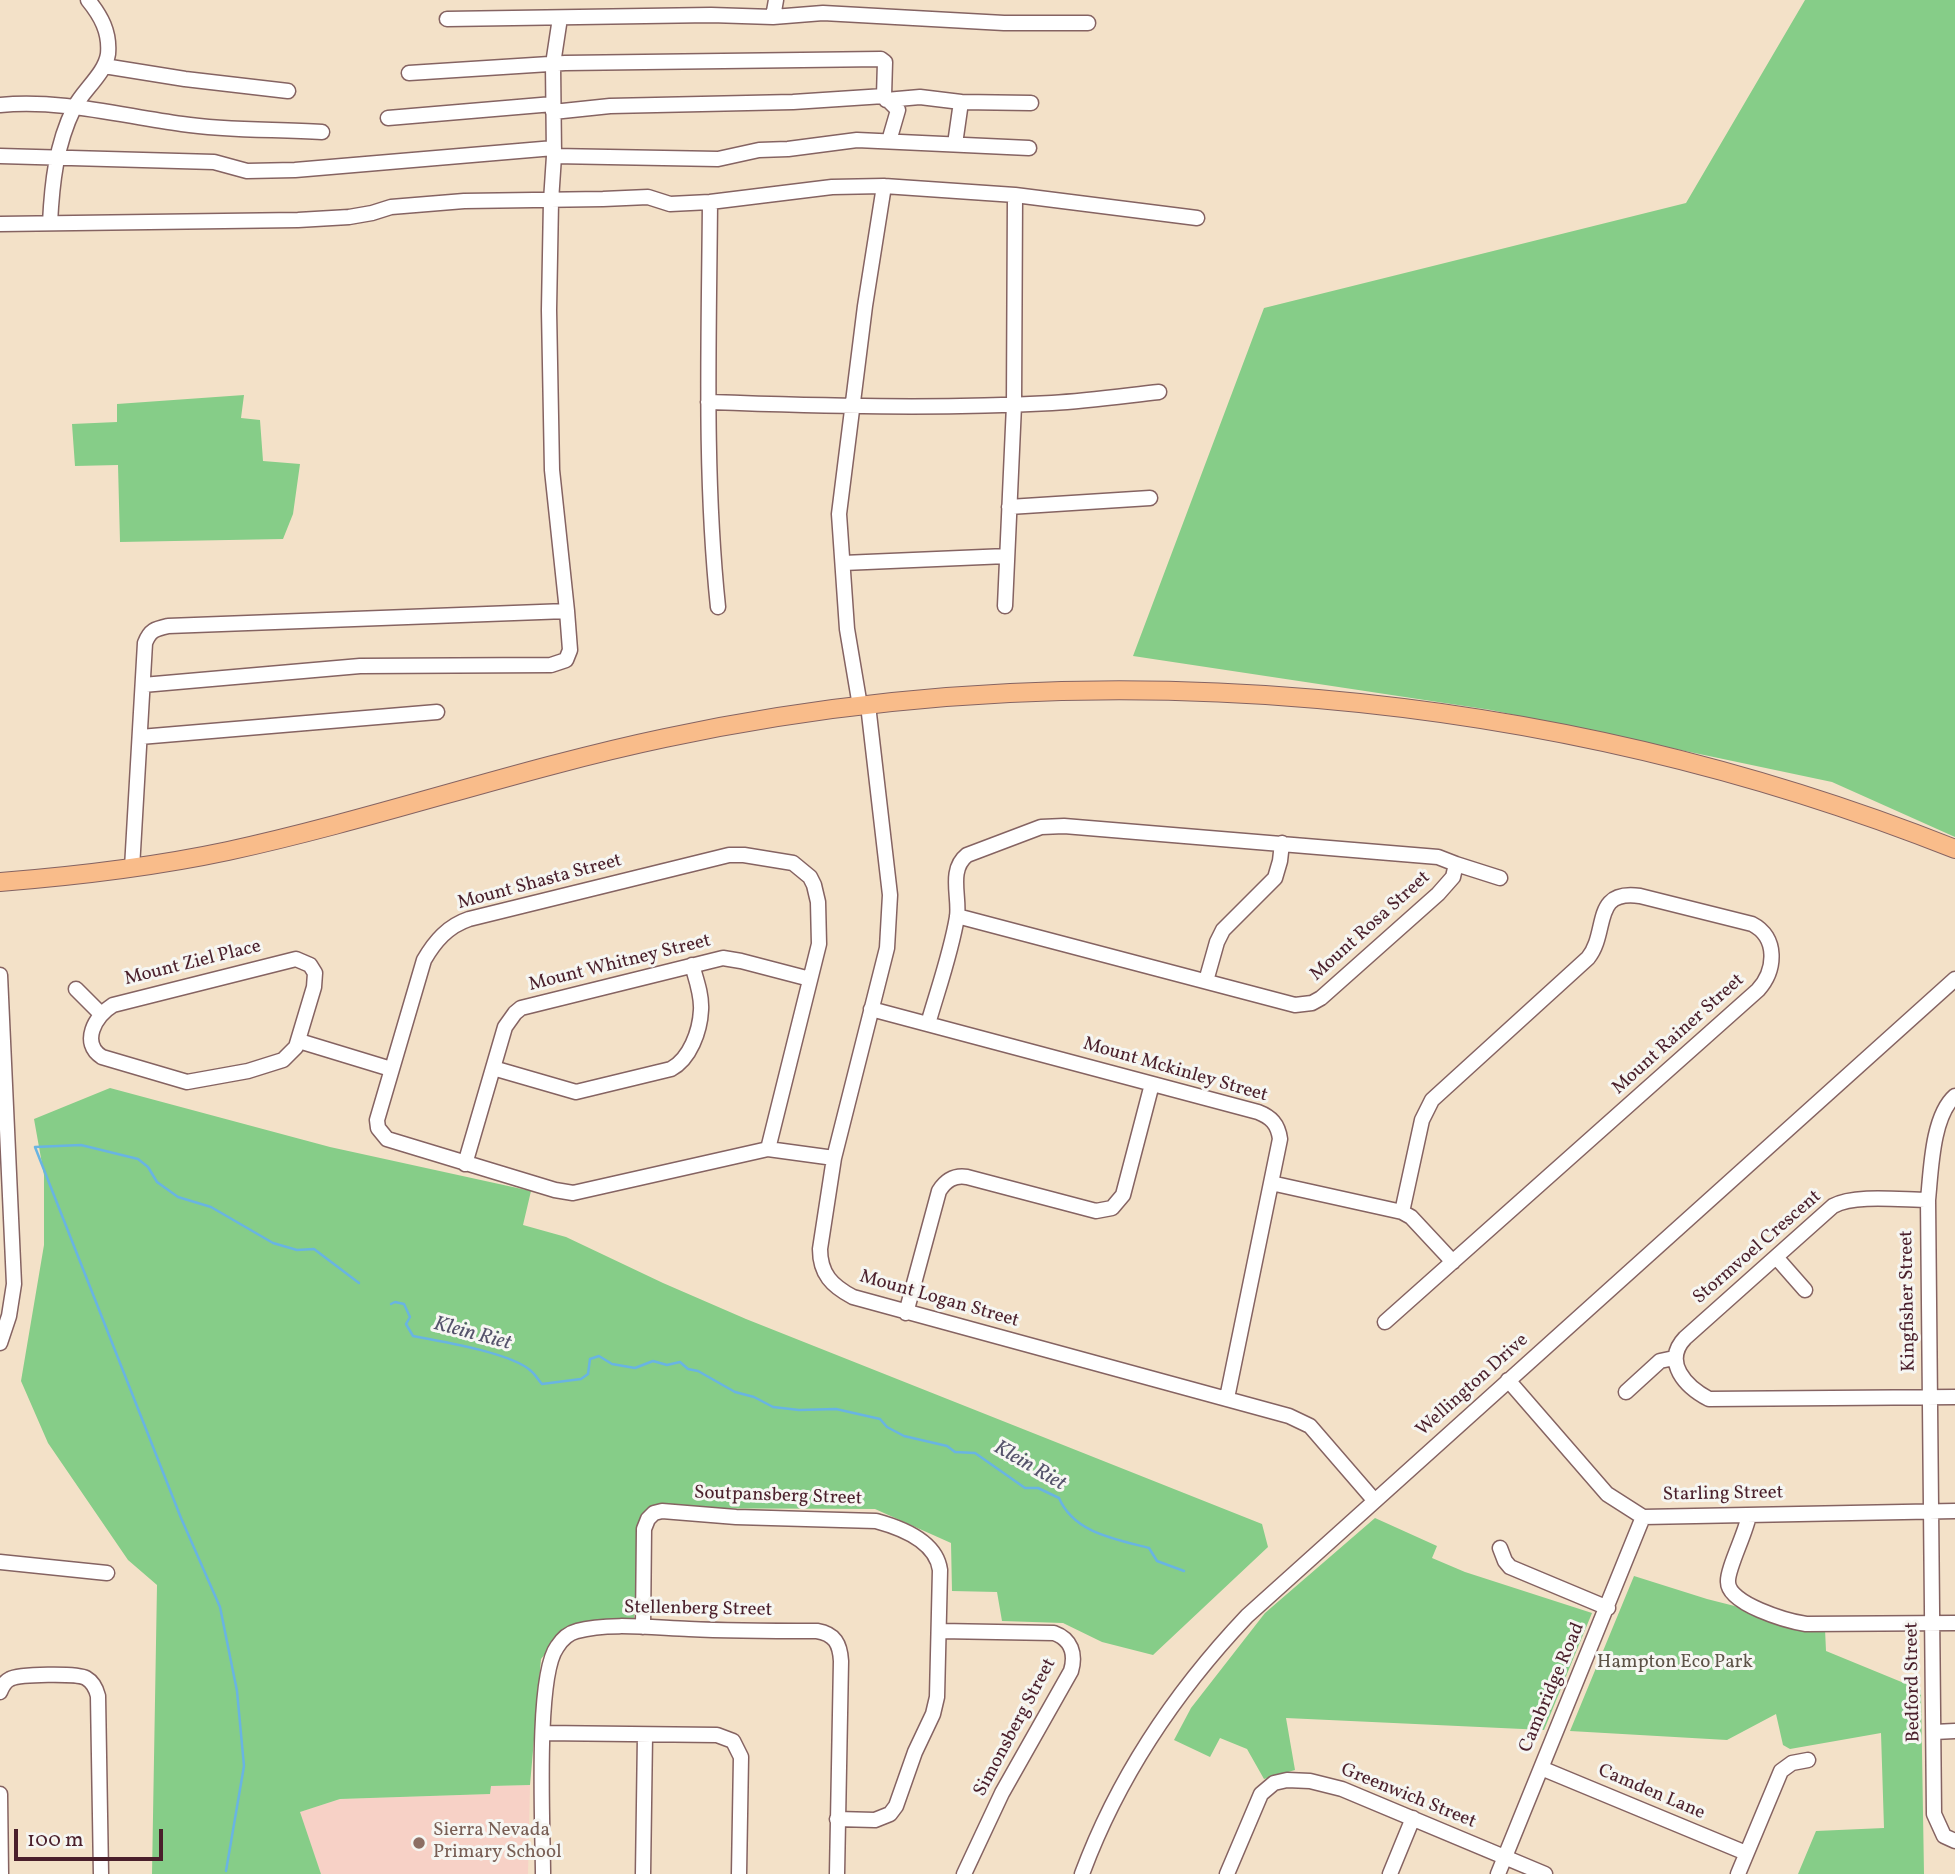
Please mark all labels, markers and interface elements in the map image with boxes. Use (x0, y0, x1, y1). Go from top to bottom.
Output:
street label: Mount Shasta Street (455, 850, 625, 916)
street label: Mount Rosa Street (1306, 867, 1436, 987)
street label: Mount Whitney Street (527, 930, 713, 998)
street label: Mount Ziel Place (122, 936, 264, 992)
street label: Mount Rainer Street (1608, 970, 1750, 1100)
street label: Mount Mckinley Street (1080, 1034, 1270, 1108)
street label: Stormvoel Crescent (1689, 1186, 1827, 1310)
street label: Kingfisher Street (1896, 1230, 1922, 1372)
street label: Mount Logan Street (857, 1266, 1021, 1334)
water label: Klein Riet (431, 1313, 513, 1357)
street label: Wellington Drive (1412, 1330, 1534, 1442)
water label: Klein Riet (988, 1436, 1070, 1498)
street label: Soutpansberg Street (693, 1483, 863, 1511)
street label: Starling Street (1662, 1483, 1784, 1507)
street label: Stellenberg Street (624, 1597, 772, 1623)
street label: Cambridge Road (1515, 1620, 1591, 1756)
street label: Bedford Street (1902, 1622, 1926, 1742)
park label: Hampton Eco Park (1597, 1653, 1753, 1675)
street label: Simonsberg Street (970, 1655, 1062, 1801)
street label: Greenwich Street (1337, 1759, 1479, 1835)
street label: Camden Lane (1594, 1760, 1708, 1826)
scale bar (18, 1814, 166, 1858)
place label: Sierra Nevada Primary School (433, 1821, 562, 1865)
text: 100 m (27, 1826, 84, 1855)
marker: Sierra Nevada Primary School (411, 1835, 427, 1851)

